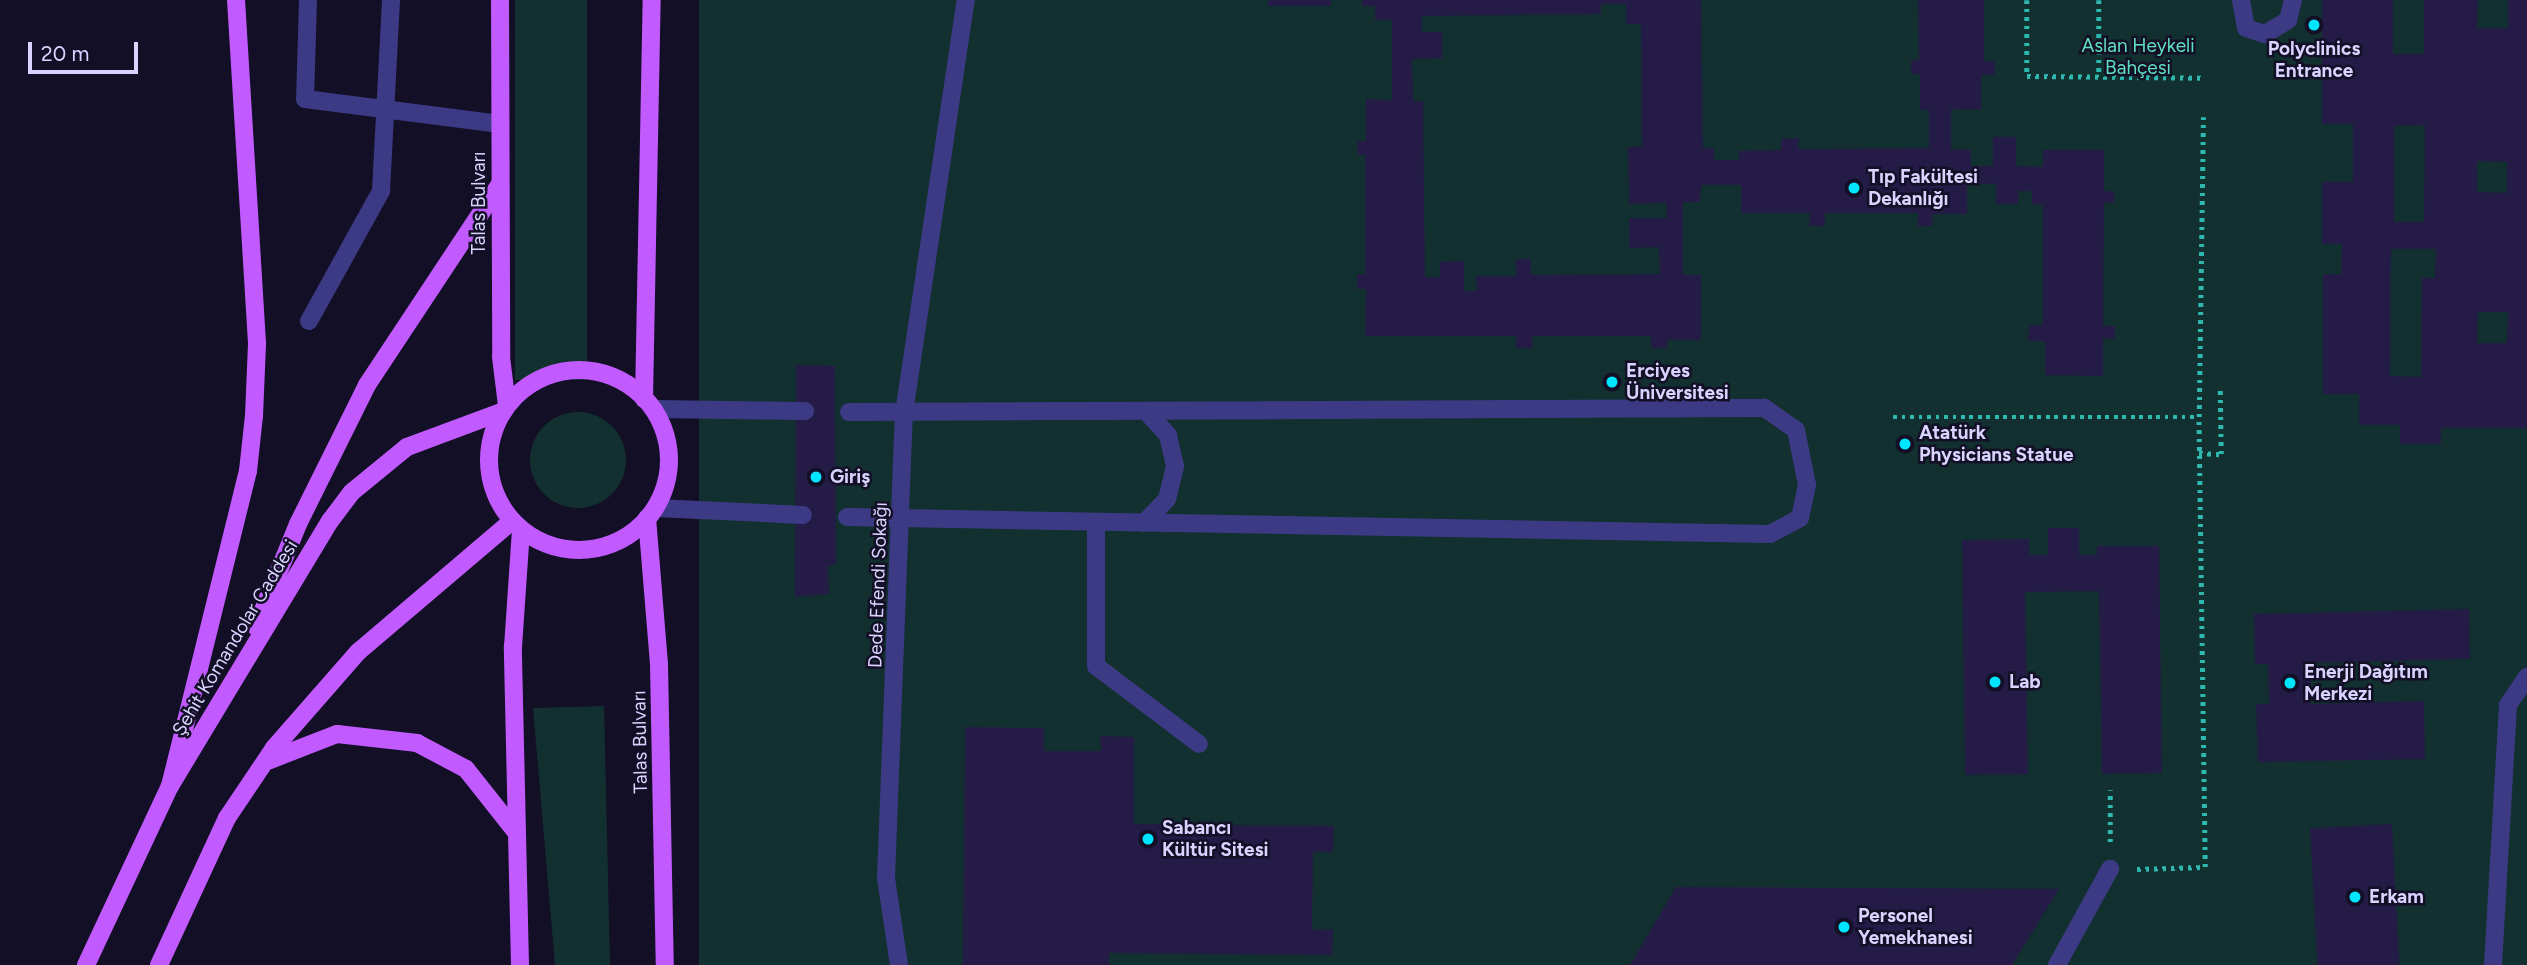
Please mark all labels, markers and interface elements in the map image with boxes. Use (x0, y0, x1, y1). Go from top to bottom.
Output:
marker: Polyclinics Entrance (2304, 15, 2324, 35)
scale bar (32, 28, 142, 72)
park label: Aslan Heykeli Bahçesi (2081, 35, 2195, 79)
place label: Polyclinics Entrance (2268, 38, 2360, 82)
text: 20 m (41, 41, 89, 66)
street label: Talas Bulvarı (468, 152, 490, 254)
place label: Tıp Fakültesi Dekanlığı (1868, 166, 1978, 210)
marker: Tıp Fakültesi Dekanlığı (1846, 180, 1862, 196)
place label: Erciyes Üniversitesi (1626, 360, 1729, 404)
marker: Erciyes Üniversitesi (1604, 374, 1620, 390)
place label: Atatürk Physicians Statue (1919, 422, 2074, 466)
marker: Atatürk Physicians Statue (1897, 436, 1913, 452)
place label: Giriş (830, 466, 870, 488)
marker: Giriş (808, 469, 824, 485)
street label: Dede Efendi Sokağı (864, 502, 892, 668)
street label: Şehit Komandolar Caddesi (167, 536, 303, 740)
place label: Enerji Dağıtım Merkezi (2304, 661, 2428, 705)
place label: Lab (2009, 671, 2041, 693)
marker: Lab (1987, 674, 2003, 690)
marker: Enerji Dağıtım Merkezi (2282, 675, 2298, 691)
street label: Talas Bulvarı (628, 690, 652, 794)
place label: Sabancı Kültür Sitesi (1162, 817, 1268, 861)
marker: Sabancı Kültür Sitesi (1140, 831, 1156, 847)
place label: Erkam (2369, 886, 2424, 908)
marker: Erkam (2347, 889, 2363, 905)
place label: Personel Yemekhanesi (1858, 905, 1973, 949)
marker: Personel Yemekhanesi (1836, 919, 1852, 935)

